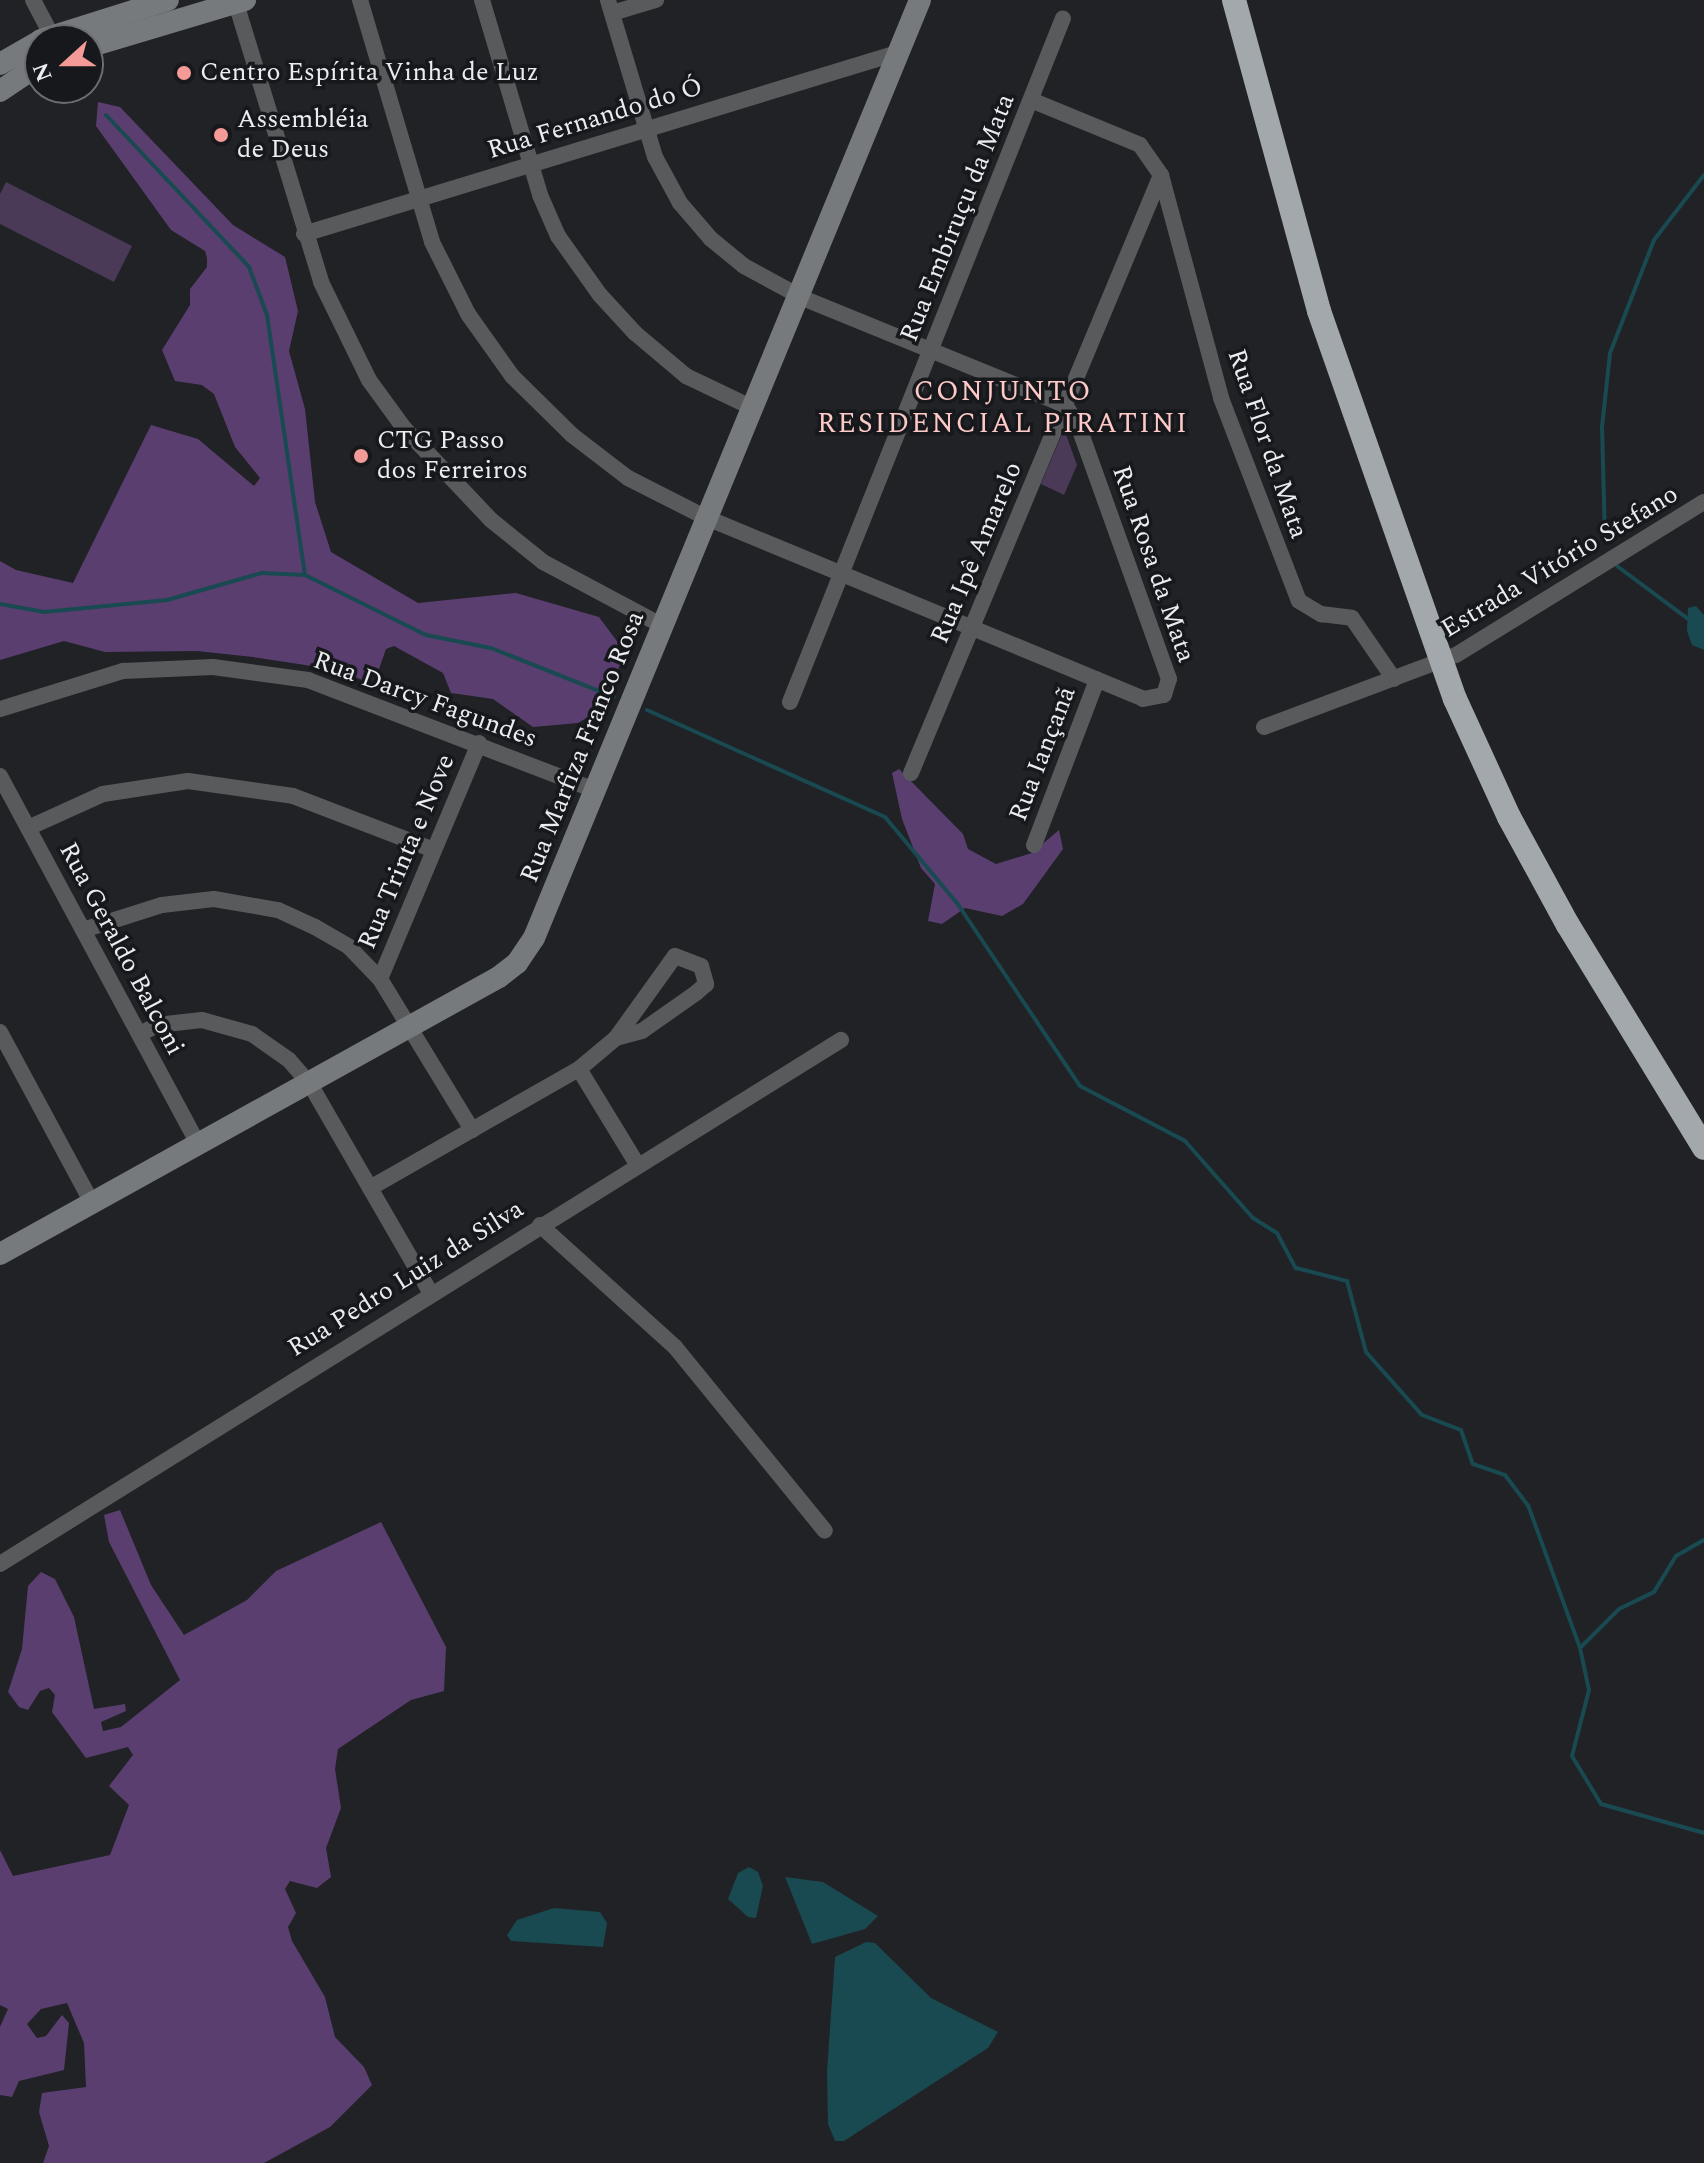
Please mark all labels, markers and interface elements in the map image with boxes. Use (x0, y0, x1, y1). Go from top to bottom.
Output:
north arrow (24, 24, 104, 104)
place label: Centro Espírita Vinha de Luz (200, 57, 539, 89)
text: N (24, 58, 62, 86)
marker: Centro Espírita Vinha de Luz (175, 64, 193, 82)
street label: Rua Fernando do Ó (484, 71, 706, 167)
street label: Rua Embiruçu da Mata (894, 90, 1022, 346)
place label: Assembléia de Deus (237, 104, 369, 166)
marker: Assembléia de Deus (212, 126, 230, 144)
street label: Rua Flor da Mata (1220, 345, 1314, 543)
district label: CONJUNTO RESIDENCIAL PIRATINI (817, 375, 1189, 441)
place label: CTG Passo dos Ferreiros (377, 425, 528, 486)
marker: CTG Passo dos Ferreiros (352, 447, 370, 465)
street label: Rua Ipê Amarelo (925, 458, 1029, 648)
street label: Rua Rosa da Mata (1105, 462, 1201, 666)
street label: Estrada Vitório Stefano (1436, 479, 1684, 645)
street label: Rua Marfiza Franco Rosa (514, 607, 652, 887)
street label: Rua Darcy Fagundes (309, 645, 541, 755)
street label: Rua Iançanã (1003, 682, 1083, 826)
street label: Rua Trinta e Nove (352, 750, 462, 954)
street label: Rua Geraldo Balconi (52, 837, 190, 1061)
street label: Rua Pedro Luiz da Silva (283, 1194, 529, 1364)

